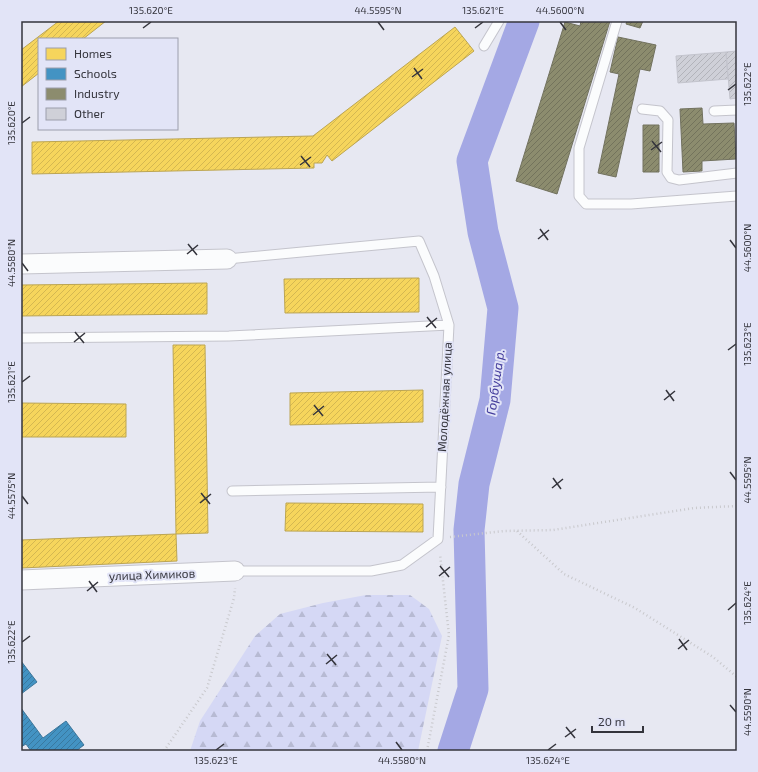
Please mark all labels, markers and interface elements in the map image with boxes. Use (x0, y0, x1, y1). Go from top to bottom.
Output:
text: 135.620°E (129, 4, 173, 16)
text: 44.5595°N (354, 4, 402, 16)
text: 135.621°E (462, 4, 504, 16)
text: 44.5600°N (536, 4, 584, 16)
legend (38, 38, 178, 130)
text: Homes (74, 46, 112, 60)
text: 135.622°E (741, 62, 753, 106)
text: Schools (74, 66, 117, 80)
text: Industry (74, 86, 120, 100)
text: 135.620°E (5, 101, 17, 145)
text: Other (74, 106, 105, 120)
text: 44.5600°N (741, 224, 753, 272)
text: 44.5580°N (5, 239, 17, 287)
text: 135.623°E (741, 322, 753, 366)
street label: Молодёжная улица (434, 342, 455, 452)
water label: Горбуша р. (482, 348, 508, 416)
text: 135.621°E (5, 361, 17, 403)
text: 44.5595°N (741, 456, 753, 504)
text: 44.5575°N (5, 473, 17, 519)
street label: улица Химиков (108, 565, 195, 584)
text: 135.624°E (741, 581, 753, 625)
text: 135.622°E (5, 620, 17, 664)
text: 44.5590°N (741, 688, 753, 736)
scale bar (592, 708, 643, 734)
text: 20 m (598, 714, 625, 728)
text: 135.623°E (194, 754, 238, 766)
text: 44.5580°N (378, 754, 426, 766)
text: 135.624°E (526, 754, 570, 766)

